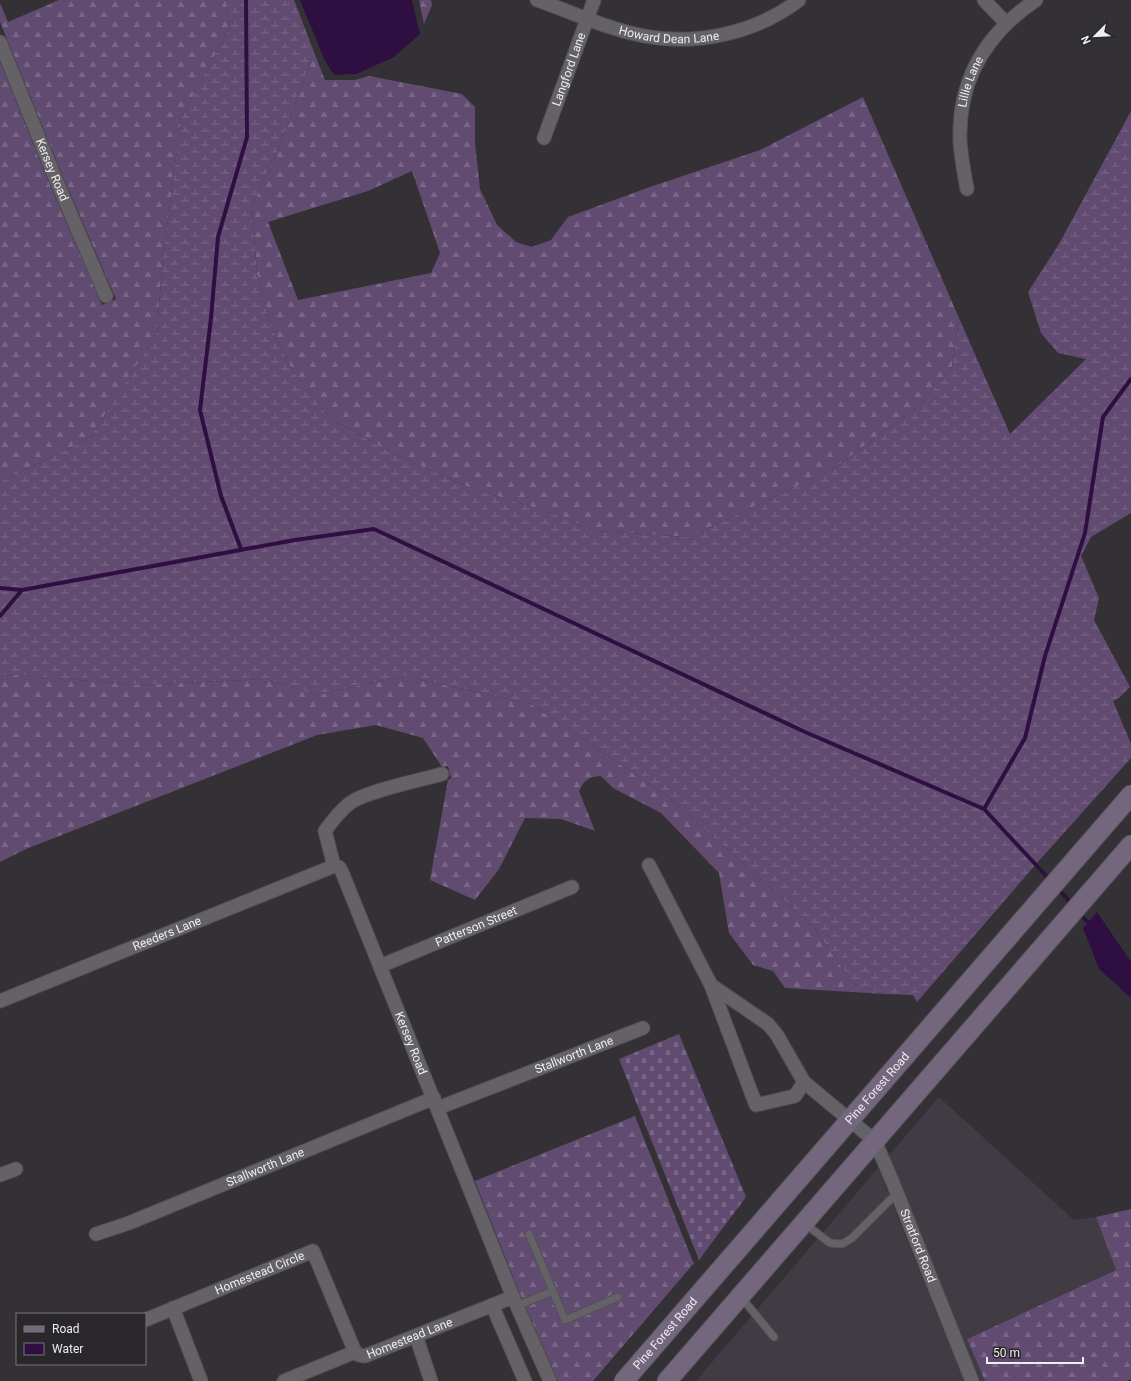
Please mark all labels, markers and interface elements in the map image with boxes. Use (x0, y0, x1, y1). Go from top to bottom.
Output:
north arrow (1075, 16, 1115, 56)
street label: Howard Dean Lane (617, 23, 720, 46)
street label: Langford Lane (549, 31, 589, 108)
text: N (1079, 33, 1094, 46)
street label: Lillie Lane (955, 54, 986, 109)
street label: Kersey Road (33, 136, 71, 203)
street label: Patterson Street (433, 903, 519, 949)
street label: Reeders Lane (131, 913, 203, 954)
street label: Kersey Road (392, 1010, 430, 1077)
street label: Stallworth Lane (533, 1033, 615, 1077)
street label: Pine Forest Road (842, 1049, 912, 1127)
street label: Stallworth Lane (224, 1145, 306, 1189)
street label: Stratford Road (897, 1207, 939, 1284)
street label: Homestead Circle (213, 1248, 306, 1297)
street label: Pine Forest Road (630, 1294, 700, 1372)
legend (16, 1313, 146, 1365)
street label: Homestead Lane (365, 1315, 454, 1362)
text: Road (52, 1322, 80, 1336)
scale bar (987, 1339, 1083, 1365)
text: Water (52, 1342, 83, 1356)
text: 50 m (993, 1346, 1020, 1360)

